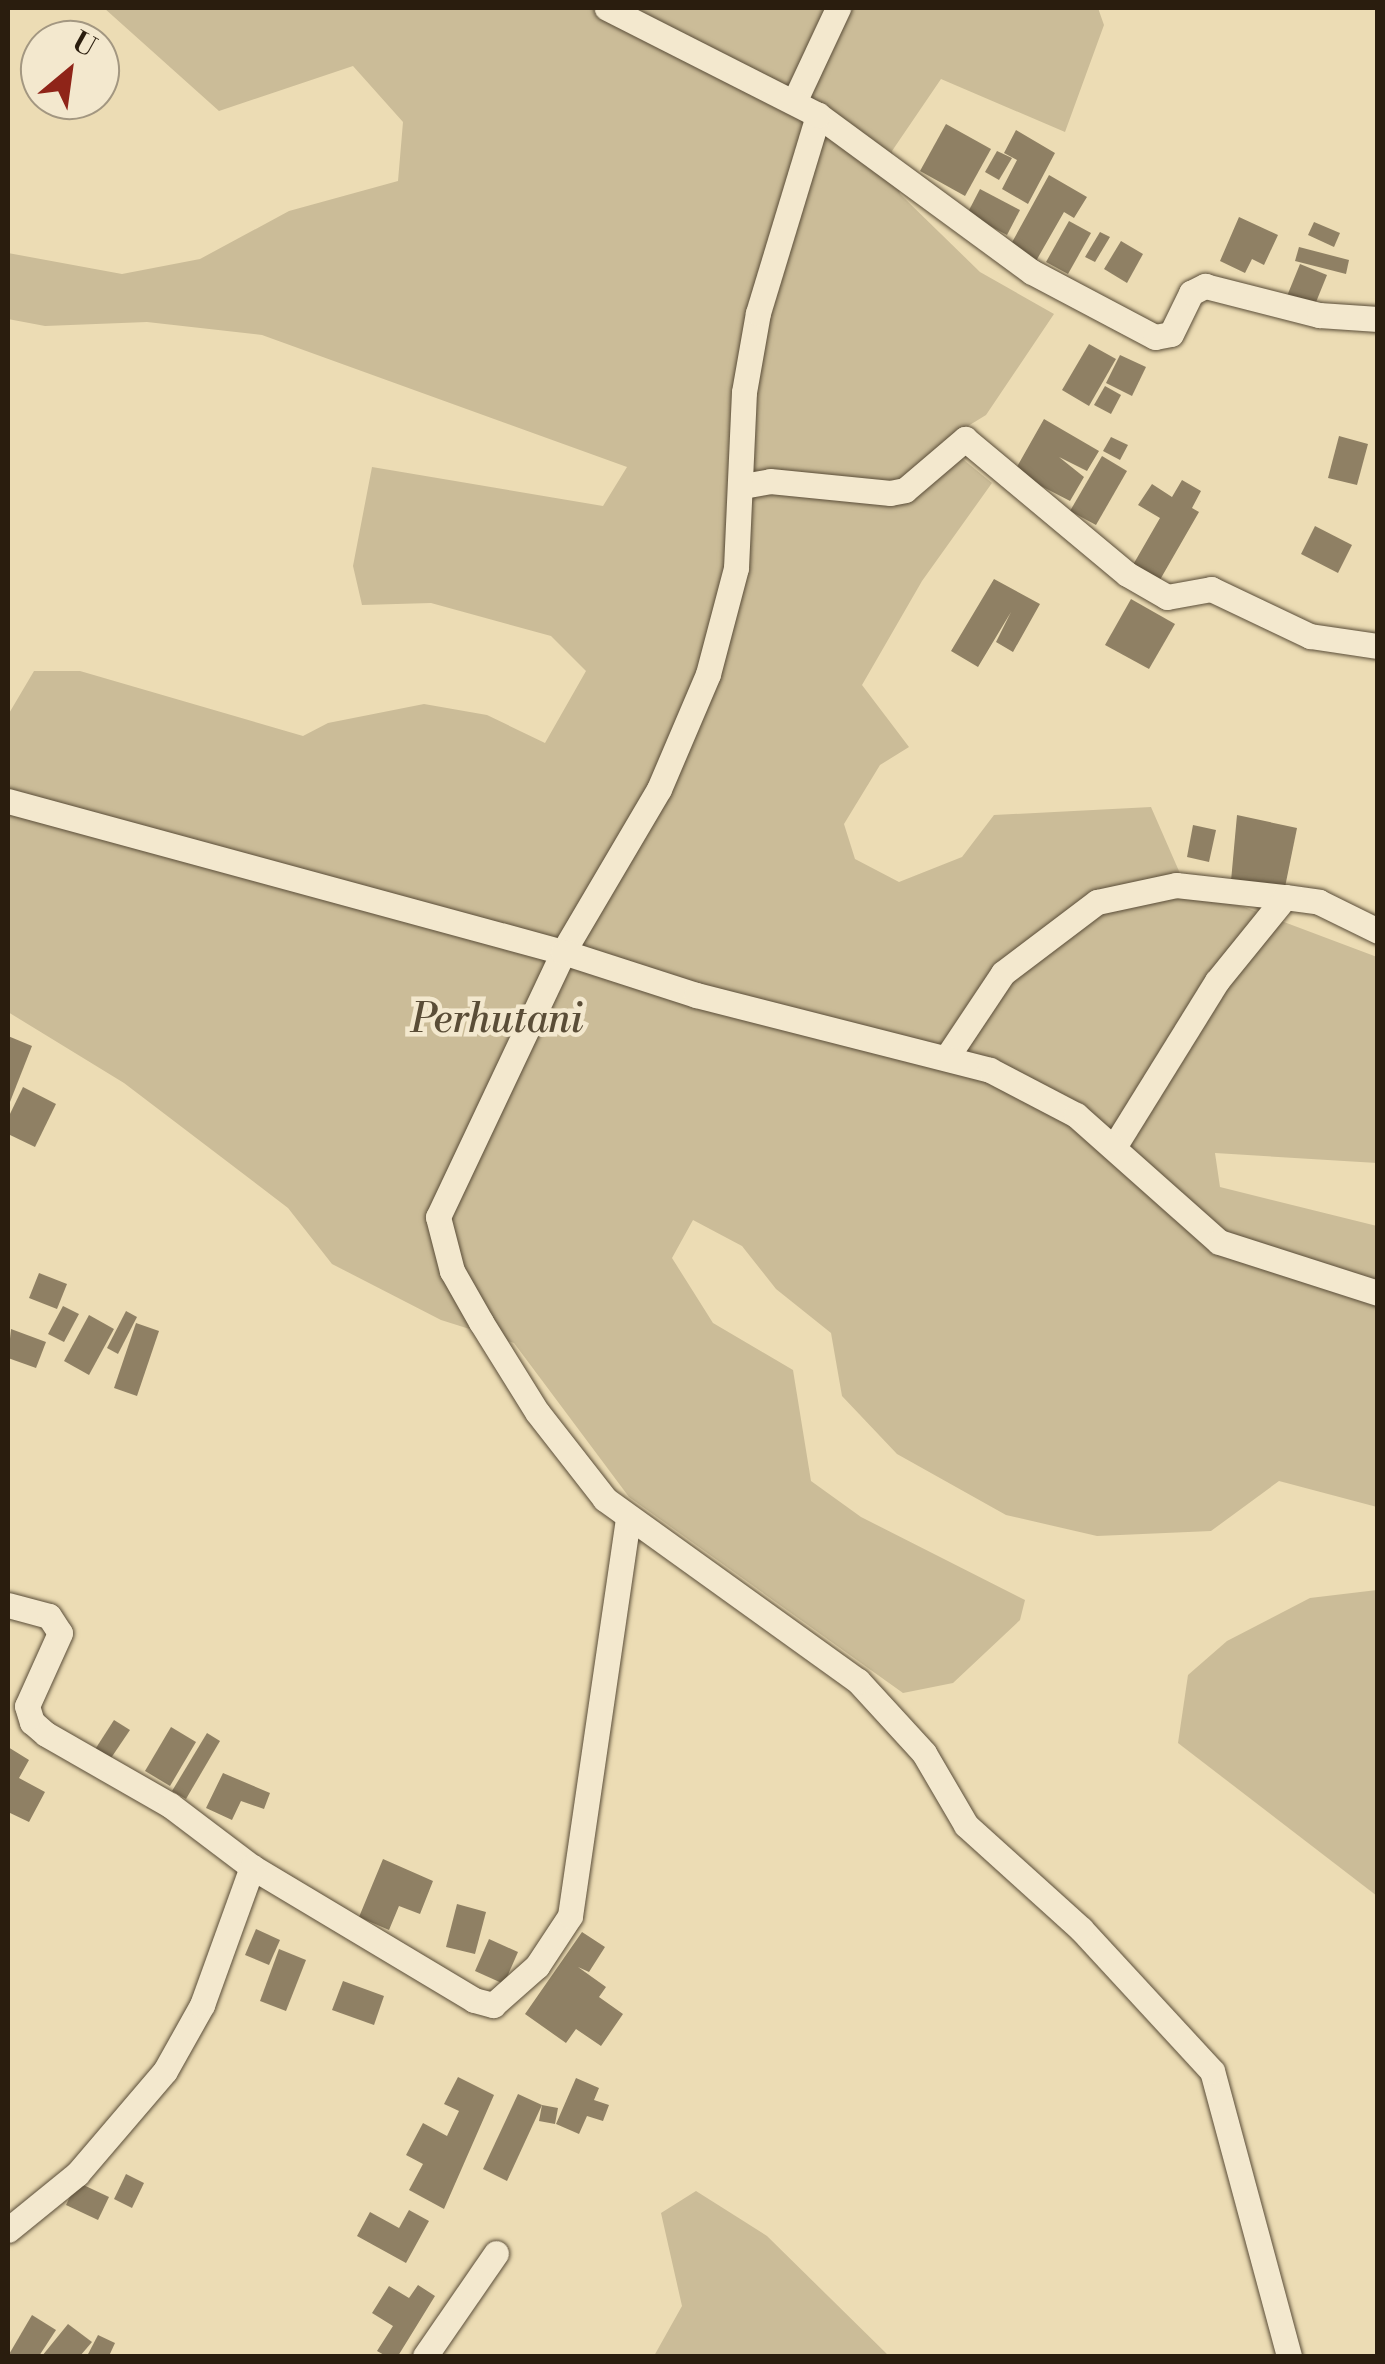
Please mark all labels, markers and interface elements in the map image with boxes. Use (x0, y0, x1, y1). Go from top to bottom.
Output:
north arrow (20, 20, 120, 120)
text: U (66, 25, 102, 66)
park label: Perhutani (411, 996, 583, 1044)

